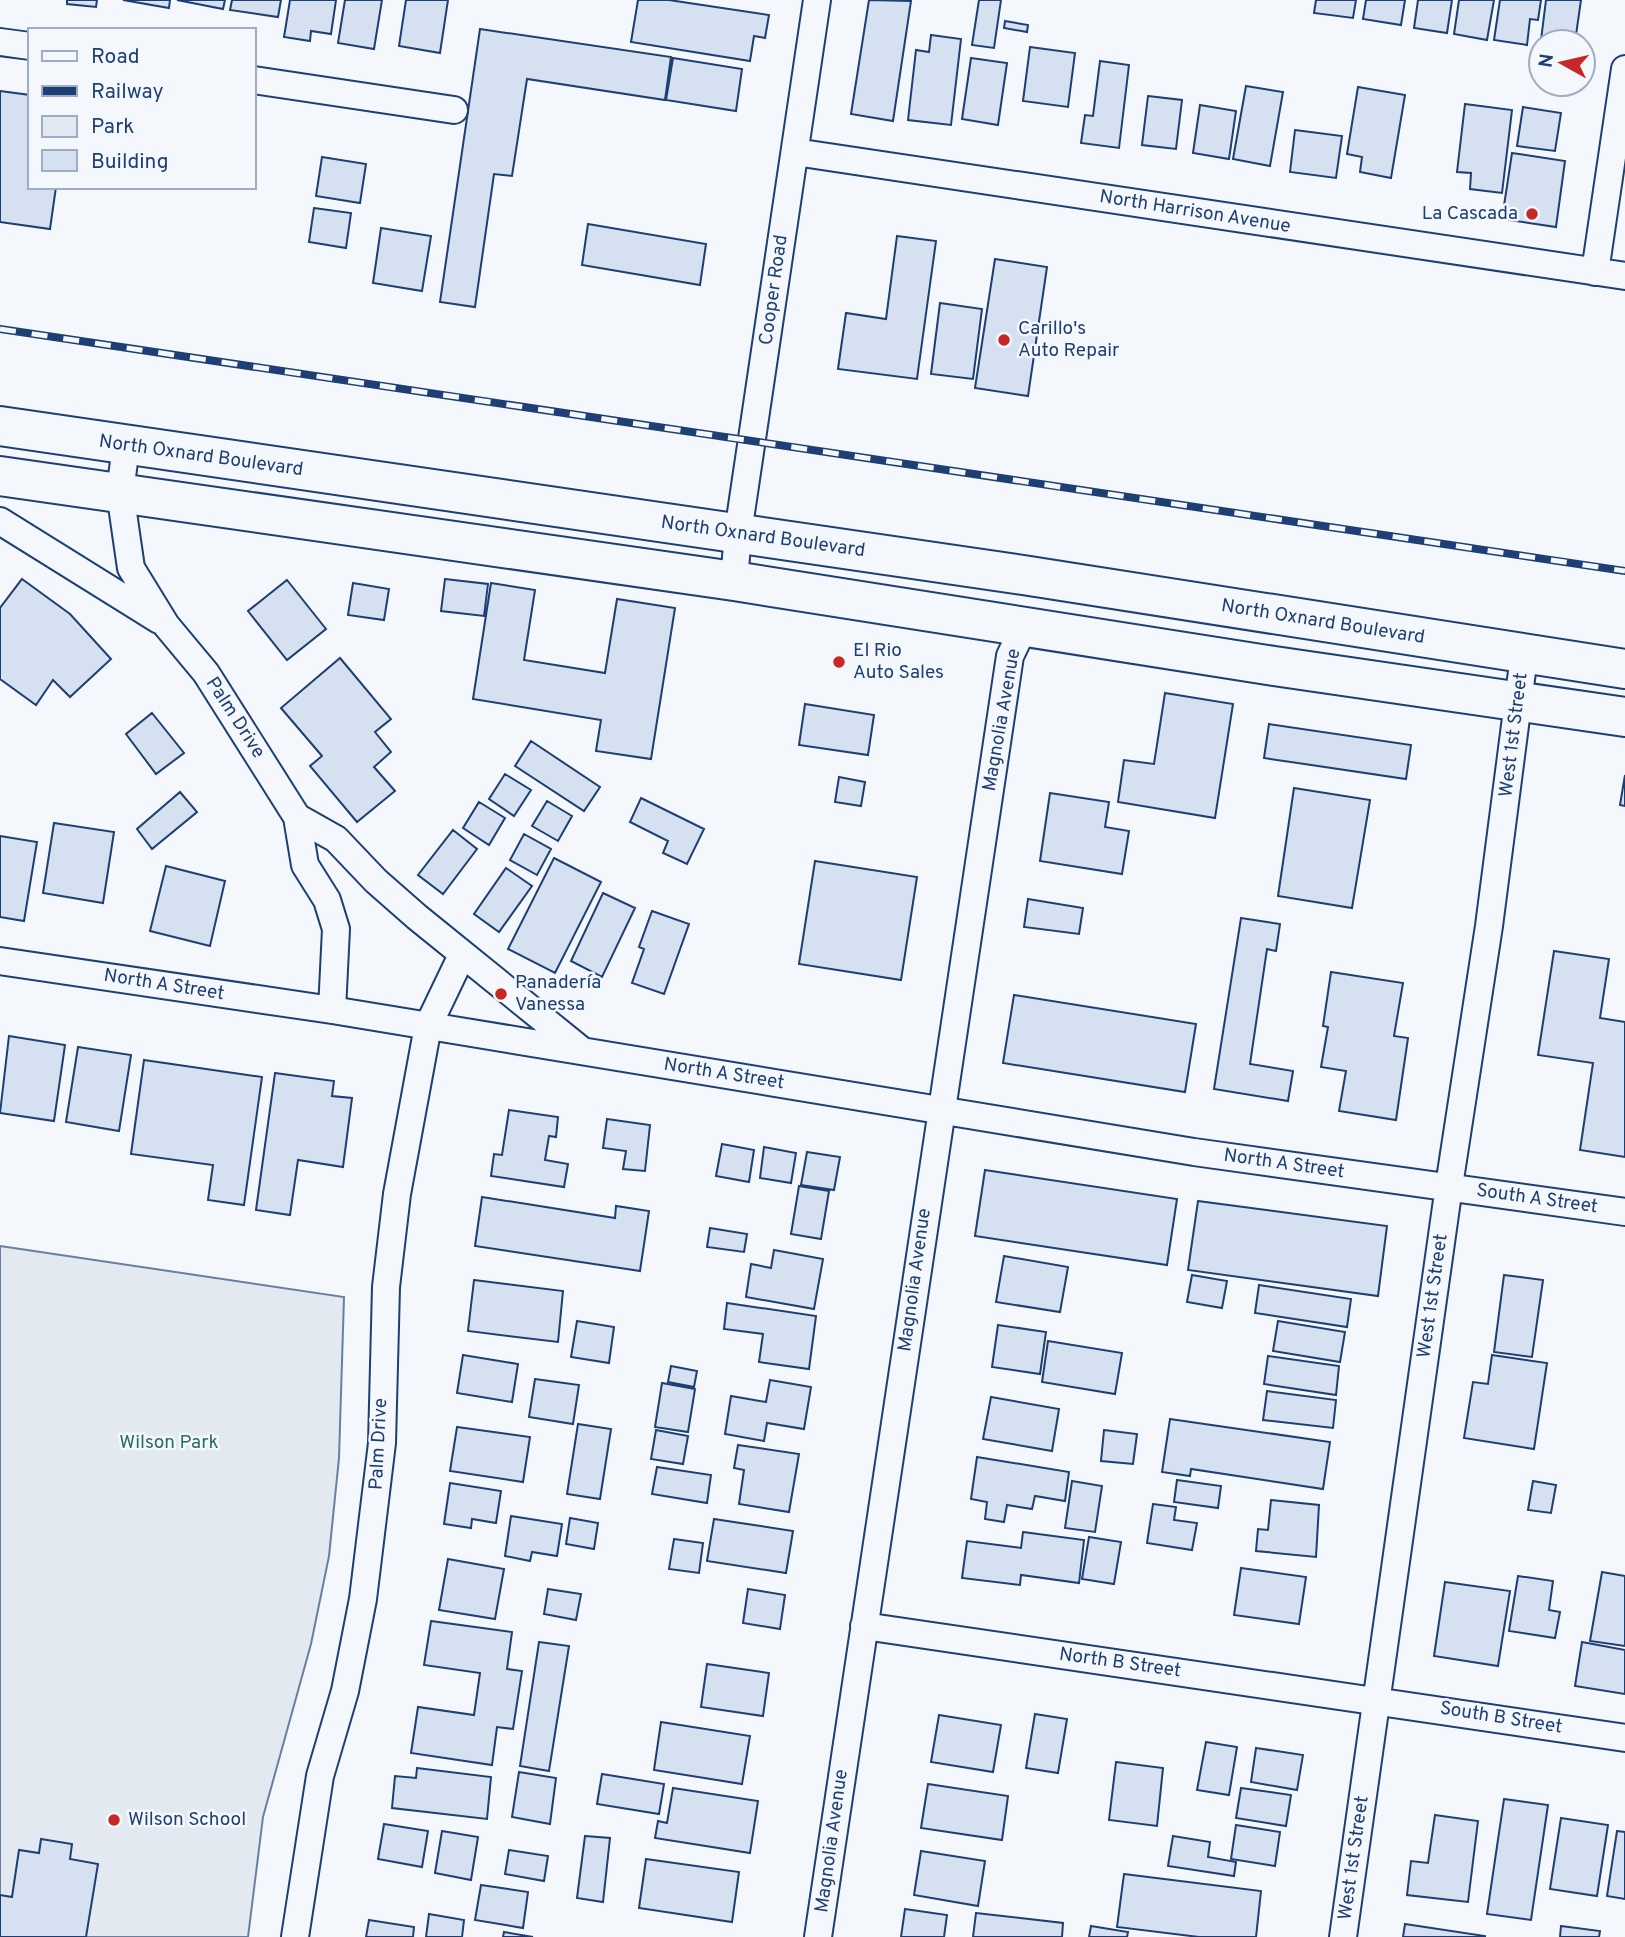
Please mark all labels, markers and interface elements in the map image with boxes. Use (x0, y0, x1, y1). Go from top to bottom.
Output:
legend (28, 28, 256, 189)
north arrow (1527, 28, 1597, 98)
text: Road (91, 44, 140, 71)
text: N (1534, 52, 1560, 69)
text: Railway (91, 79, 164, 106)
text: Park (91, 114, 134, 141)
text: Building (91, 149, 169, 176)
street label: North Harrison Avenue (1098, 185, 1292, 239)
place label: La Cascada (1422, 202, 1518, 226)
marker: La Cascada (1524, 206, 1540, 222)
street label: Cooper Road (754, 233, 794, 347)
place label: Carillo's Auto Repair (1018, 317, 1120, 363)
marker: Carillo's Auto Repair (996, 332, 1012, 348)
street label: North Oxnard Boulevard (97, 430, 305, 482)
street label: North Oxnard Boulevard (659, 511, 867, 563)
street label: North Oxnard Boulevard (1219, 594, 1427, 650)
place label: El Rio Auto Sales (853, 639, 944, 685)
street label: Magnolia Avenue (978, 647, 1026, 793)
marker: El Rio Auto Sales (831, 654, 847, 670)
street label: West 1st Street (1494, 671, 1534, 799)
street label: Palm Drive (200, 673, 270, 763)
street label: North A Street (102, 964, 226, 1006)
place label: Panadería Vanessa (515, 971, 601, 1017)
marker: Panadería Vanessa (493, 986, 509, 1002)
street label: North A Street (662, 1053, 786, 1095)
street label: North A Street (1222, 1144, 1346, 1184)
street label: South A Street (1475, 1179, 1599, 1219)
street label: Magnolia Avenue (893, 1207, 937, 1353)
street label: West 1st Street (1412, 1232, 1454, 1360)
street label: Palm Drive (365, 1397, 393, 1491)
park label: Wilson Park (119, 1431, 219, 1455)
street label: North B Street (1057, 1643, 1183, 1683)
street label: South B Street (1438, 1696, 1564, 1740)
street label: Magnolia Avenue (810, 1768, 854, 1914)
street label: West 1st Street (1333, 1794, 1375, 1922)
place label: Wilson School (128, 1808, 246, 1832)
marker: Wilson School (106, 1812, 122, 1828)

